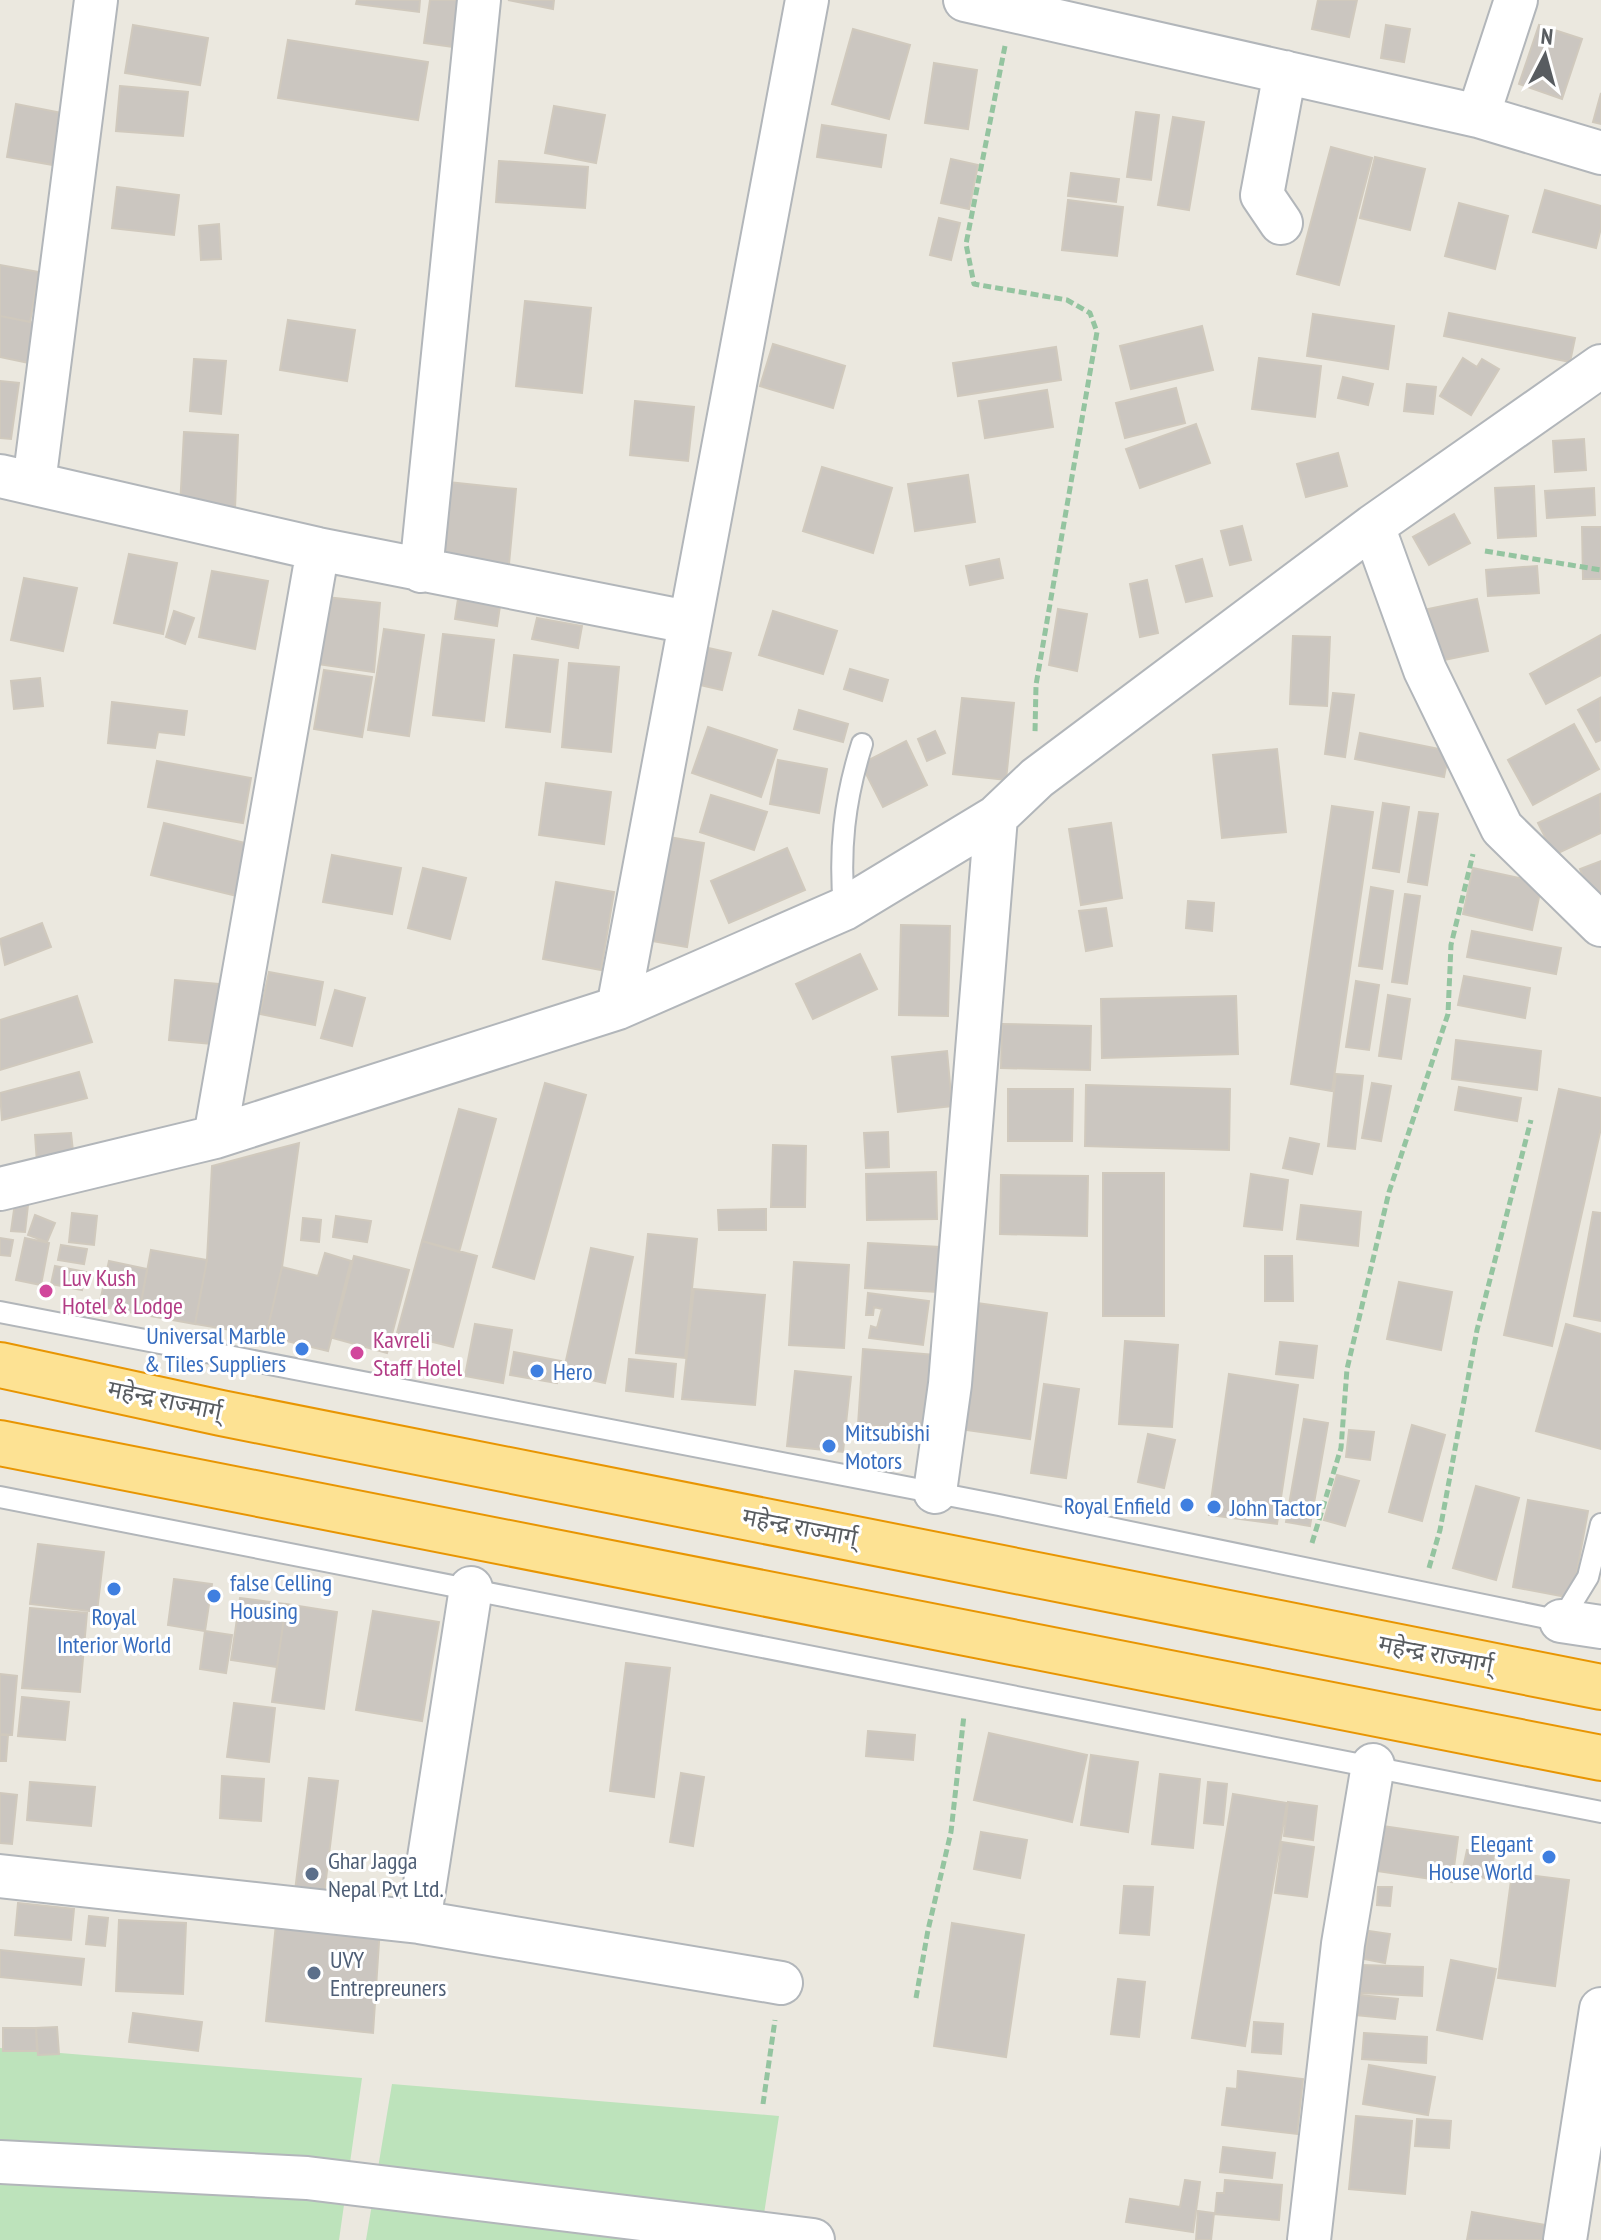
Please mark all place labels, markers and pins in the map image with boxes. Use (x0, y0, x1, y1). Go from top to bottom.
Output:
place label: Luv Kush Hotel & Lodge (62, 1262, 183, 1321)
marker: Luv Kush Hotel & Lodge (37, 1282, 55, 1300)
place label: Universal Marble & Tiles Suppliers (144, 1320, 286, 1379)
place label: Kavreli Staff Hotel (373, 1324, 462, 1383)
marker: Universal Marble & Tiles Suppliers (293, 1340, 311, 1358)
marker: Kavreli Staff Hotel (348, 1344, 366, 1362)
place label: Hero (553, 1356, 593, 1387)
marker: Hero (528, 1362, 546, 1380)
place label: Mitsubishi Motors (845, 1417, 930, 1476)
marker: Mitsubishi Motors (820, 1437, 838, 1455)
place label: Royal Enfield (1064, 1490, 1171, 1521)
place label: John Tactor (1229, 1492, 1322, 1523)
marker: Royal Enfield (1178, 1496, 1196, 1514)
marker: John Tactor (1205, 1498, 1223, 1516)
place label: false Celling Housing (230, 1567, 332, 1626)
marker: Royal Interior World (105, 1580, 123, 1598)
marker: false Celling Housing (205, 1587, 223, 1605)
place label: Royal Interior World (57, 1601, 171, 1660)
place label: Elegant House World (1428, 1828, 1533, 1887)
place label: Ghar Jagga Nepal Pvt Ltd. (328, 1845, 444, 1904)
marker: Elegant House World (1540, 1848, 1558, 1866)
marker: Ghar Jagga Nepal Pvt Ltd. (303, 1865, 321, 1883)
place label: UVY Entrepreuners (330, 1944, 446, 2003)
marker: UVY Entrepreuners (305, 1964, 323, 1982)

